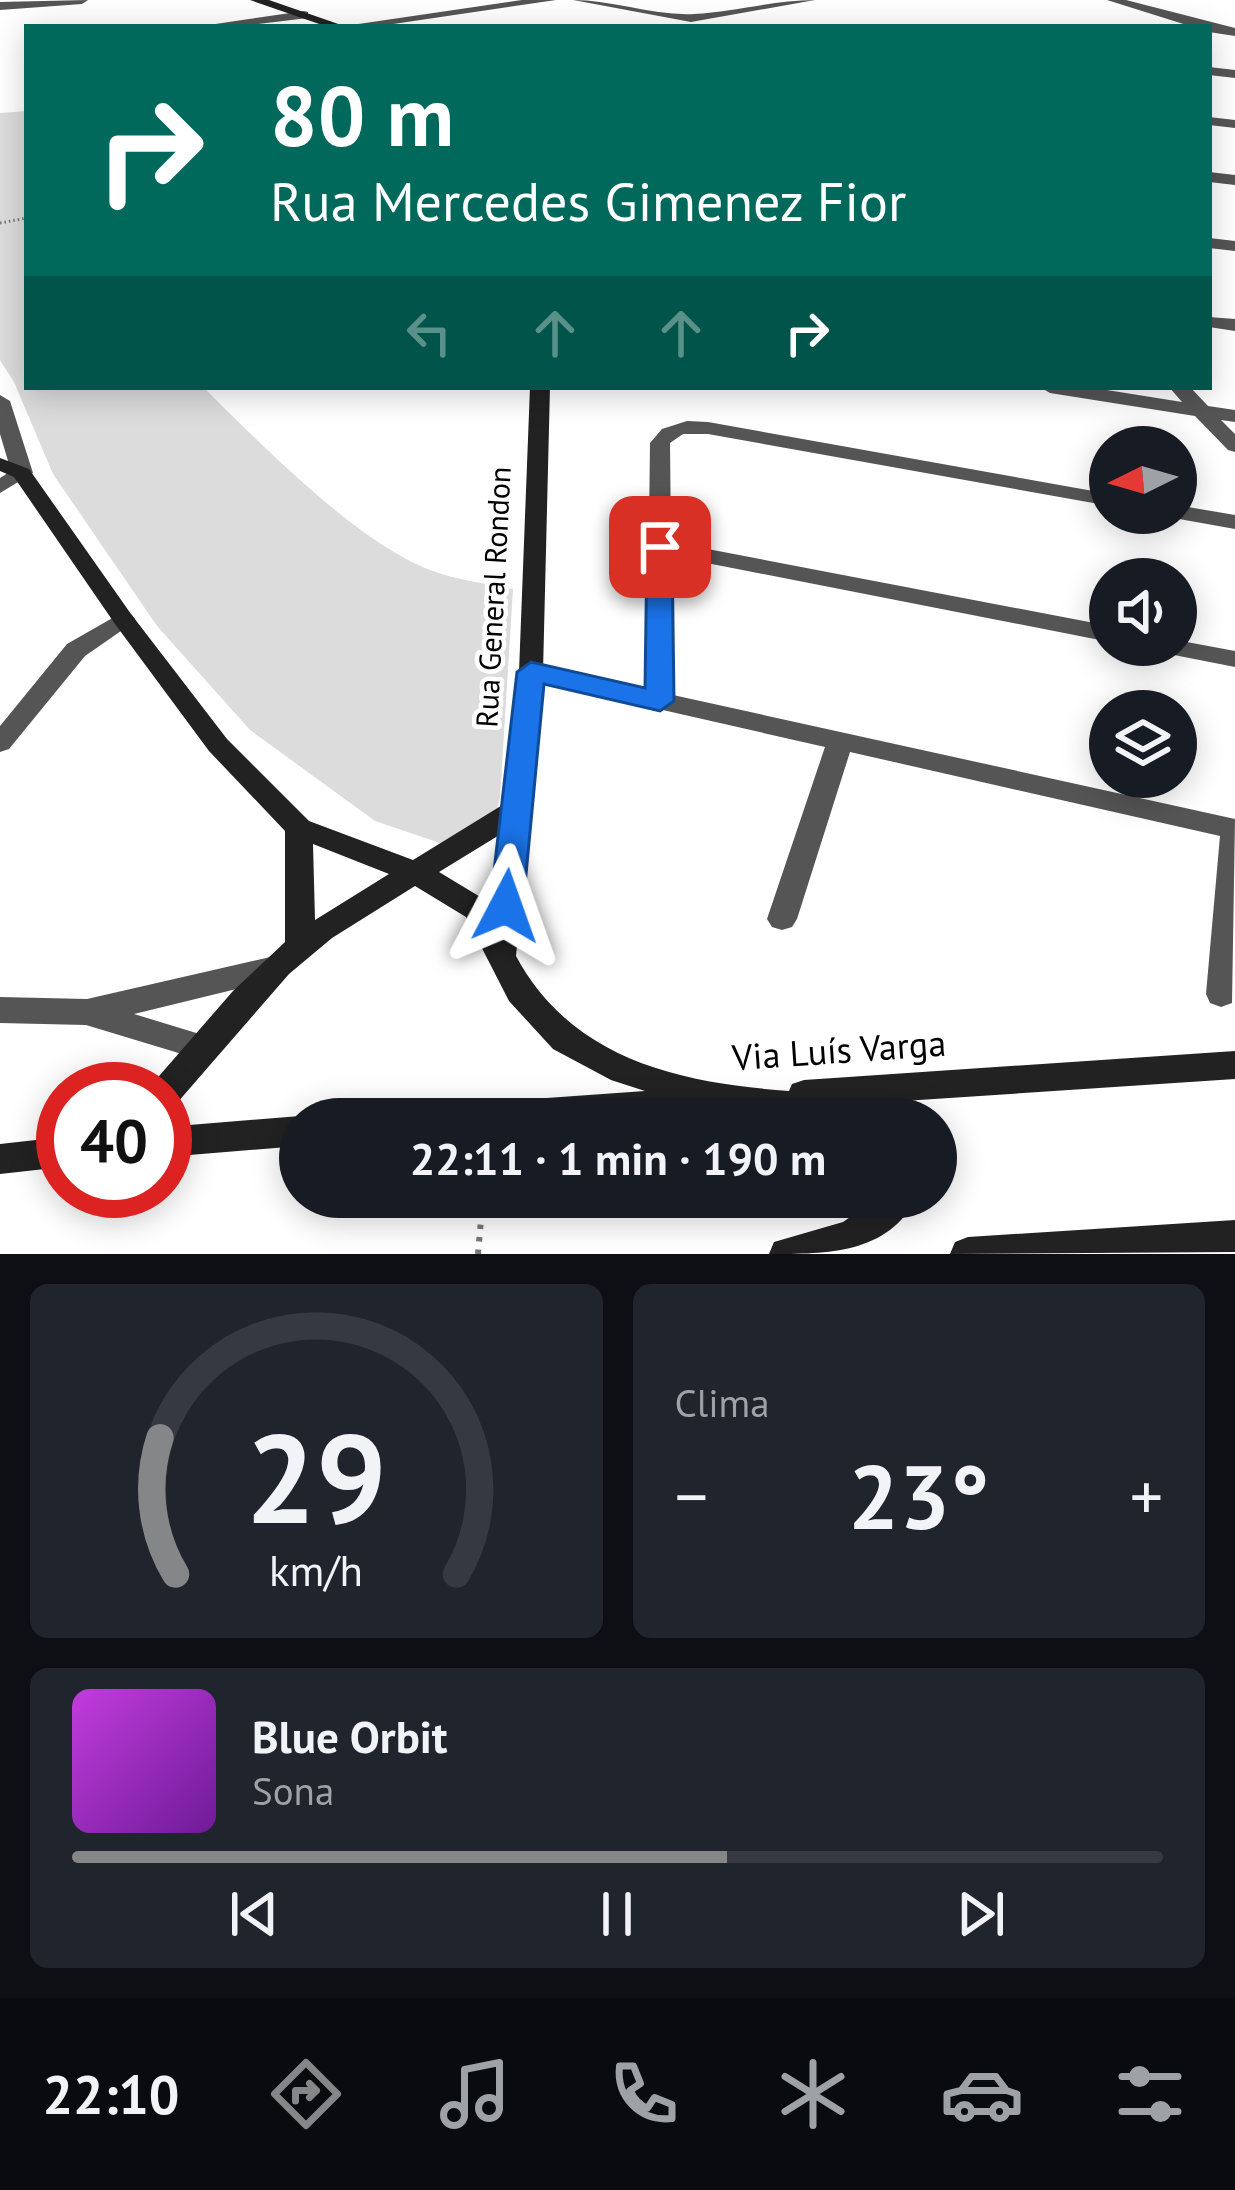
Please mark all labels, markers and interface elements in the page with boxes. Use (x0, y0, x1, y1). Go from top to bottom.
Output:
text: 80 m (270, 60, 454, 169)
icon: right (72, 72, 228, 228)
text: Rua Mercedes Gimenez Fior (270, 166, 906, 236)
icon: left (396, 300, 462, 366)
icon: ahead (522, 300, 588, 366)
icon: ahead (648, 300, 714, 366)
icon: right (774, 300, 840, 366)
north arrow (1089, 426, 1197, 534)
map controls (1089, 426, 1197, 798)
street label: Rua General Rondon (466, 465, 519, 728)
pin (609, 496, 711, 598)
icon: arrive (627, 514, 693, 580)
button: sound (1089, 558, 1197, 666)
button: layers (1089, 690, 1197, 798)
position arrow (443, 843, 569, 969)
street label: Via Luís Varga (730, 1019, 947, 1080)
speed limit sign: 40 (36, 1062, 192, 1218)
text: 22:11 · 1 min · 190 m (410, 1129, 826, 1187)
text: Clima (675, 1377, 770, 1428)
text: 29 (245, 1396, 387, 1557)
text: 23° (848, 1437, 989, 1554)
text: − (675, 1453, 708, 1538)
text: + (1130, 1453, 1163, 1538)
text: km/h (269, 1542, 363, 1598)
text: Blue Orbit (252, 1707, 448, 1765)
text: Sona (252, 1765, 334, 1816)
icon: previous (221, 1881, 287, 1947)
icon: pause (584, 1881, 650, 1947)
icon: next (948, 1881, 1014, 1947)
icon: directions (264, 2052, 348, 2136)
icon: music (433, 2052, 517, 2136)
icon: phone (602, 2052, 686, 2136)
icon: climate (771, 2052, 855, 2136)
icon: car (940, 2052, 1024, 2136)
icon: filters (1108, 2052, 1192, 2136)
text: 22:10 (42, 2059, 179, 2129)

